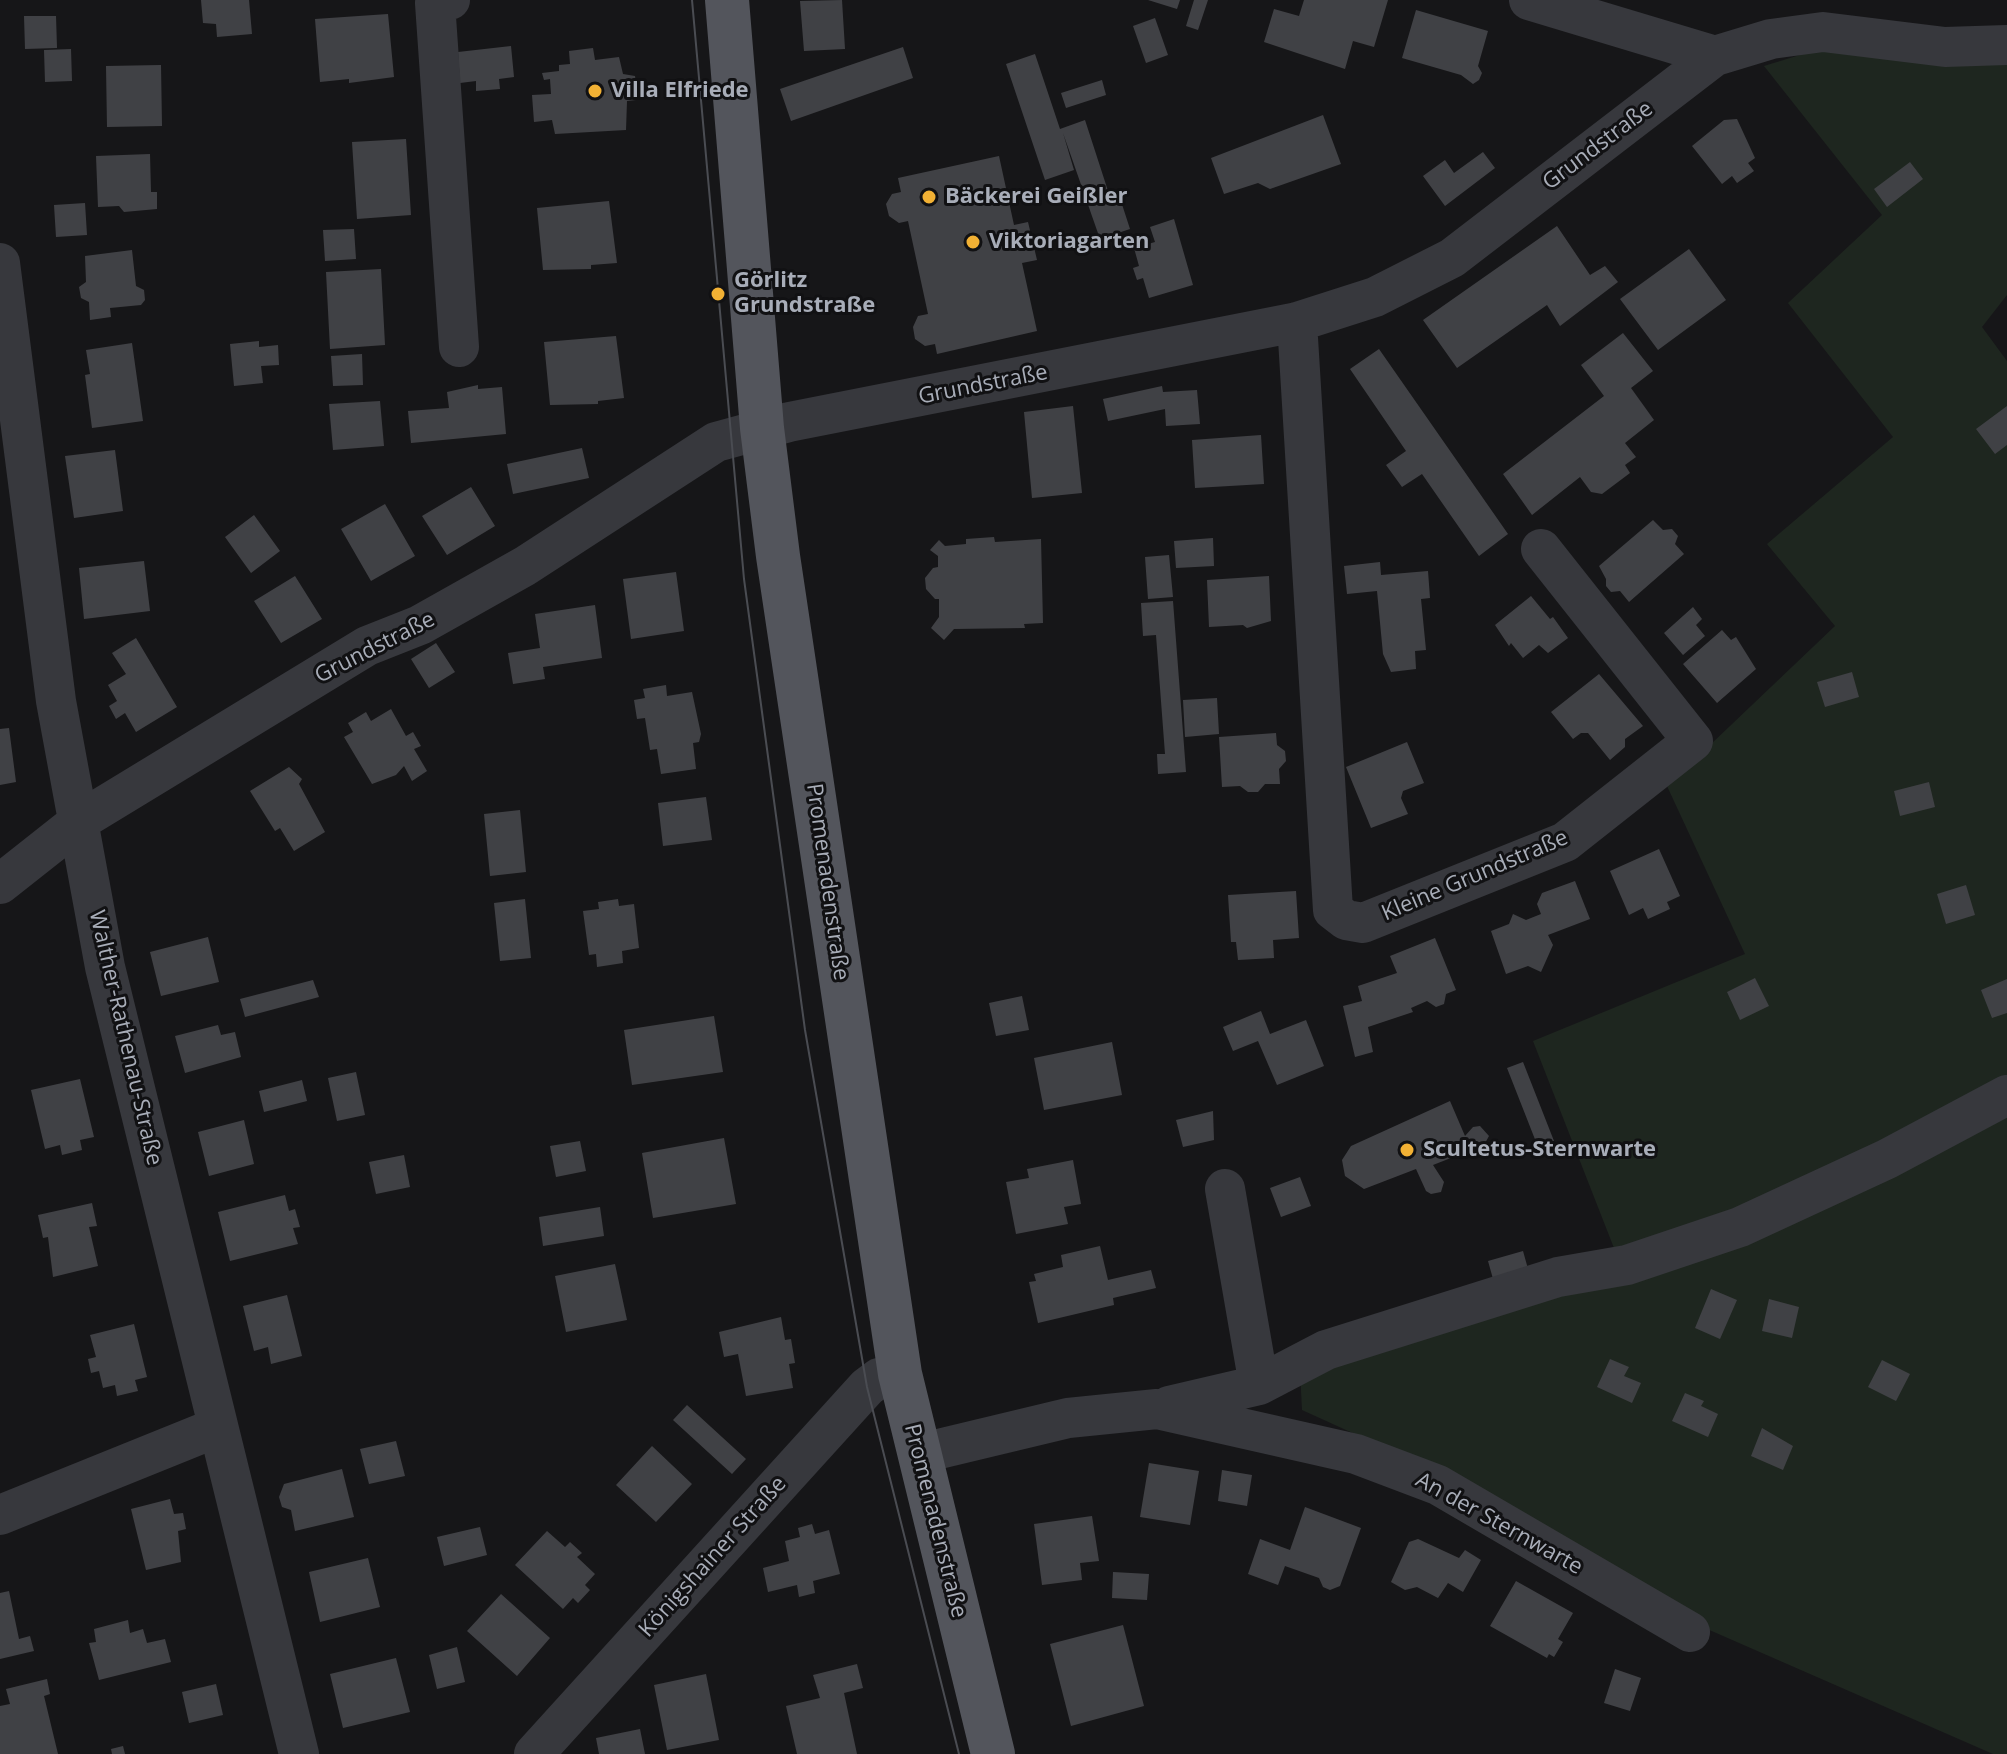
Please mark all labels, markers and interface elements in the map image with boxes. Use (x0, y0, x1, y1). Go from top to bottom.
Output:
place label: Villa Elfriede (611, 78, 749, 104)
marker: Villa Elfriede (586, 82, 604, 100)
street label: Grundstraße (1538, 96, 1658, 196)
place label: Bäckerei Geißler (945, 184, 1127, 210)
marker: Bäckerei Geißler (920, 188, 938, 206)
place label: Viktoriagarten (989, 229, 1150, 255)
marker: Viktoriagarten (964, 233, 982, 251)
place label: Görlitz Grundstraße (734, 268, 875, 320)
marker: Görlitz Grundstraße (709, 285, 727, 303)
street label: Grundstraße (916, 360, 1050, 410)
street label: Grundstraße (311, 606, 439, 690)
street label: Promenadenstraße (800, 782, 854, 982)
street label: Kleine Grundstraße (1378, 825, 1572, 927)
street label: Walther-Rathenau-Straße (83, 908, 167, 1168)
place label: Scultetus-Sternwarte (1423, 1137, 1656, 1163)
marker: Scultetus-Sternwarte (1398, 1141, 1416, 1159)
street label: Promenadenstraße (898, 1421, 972, 1621)
street label: An der Sternwarte (1411, 1467, 1587, 1581)
street label: Königshainer Straße (634, 1471, 792, 1643)

